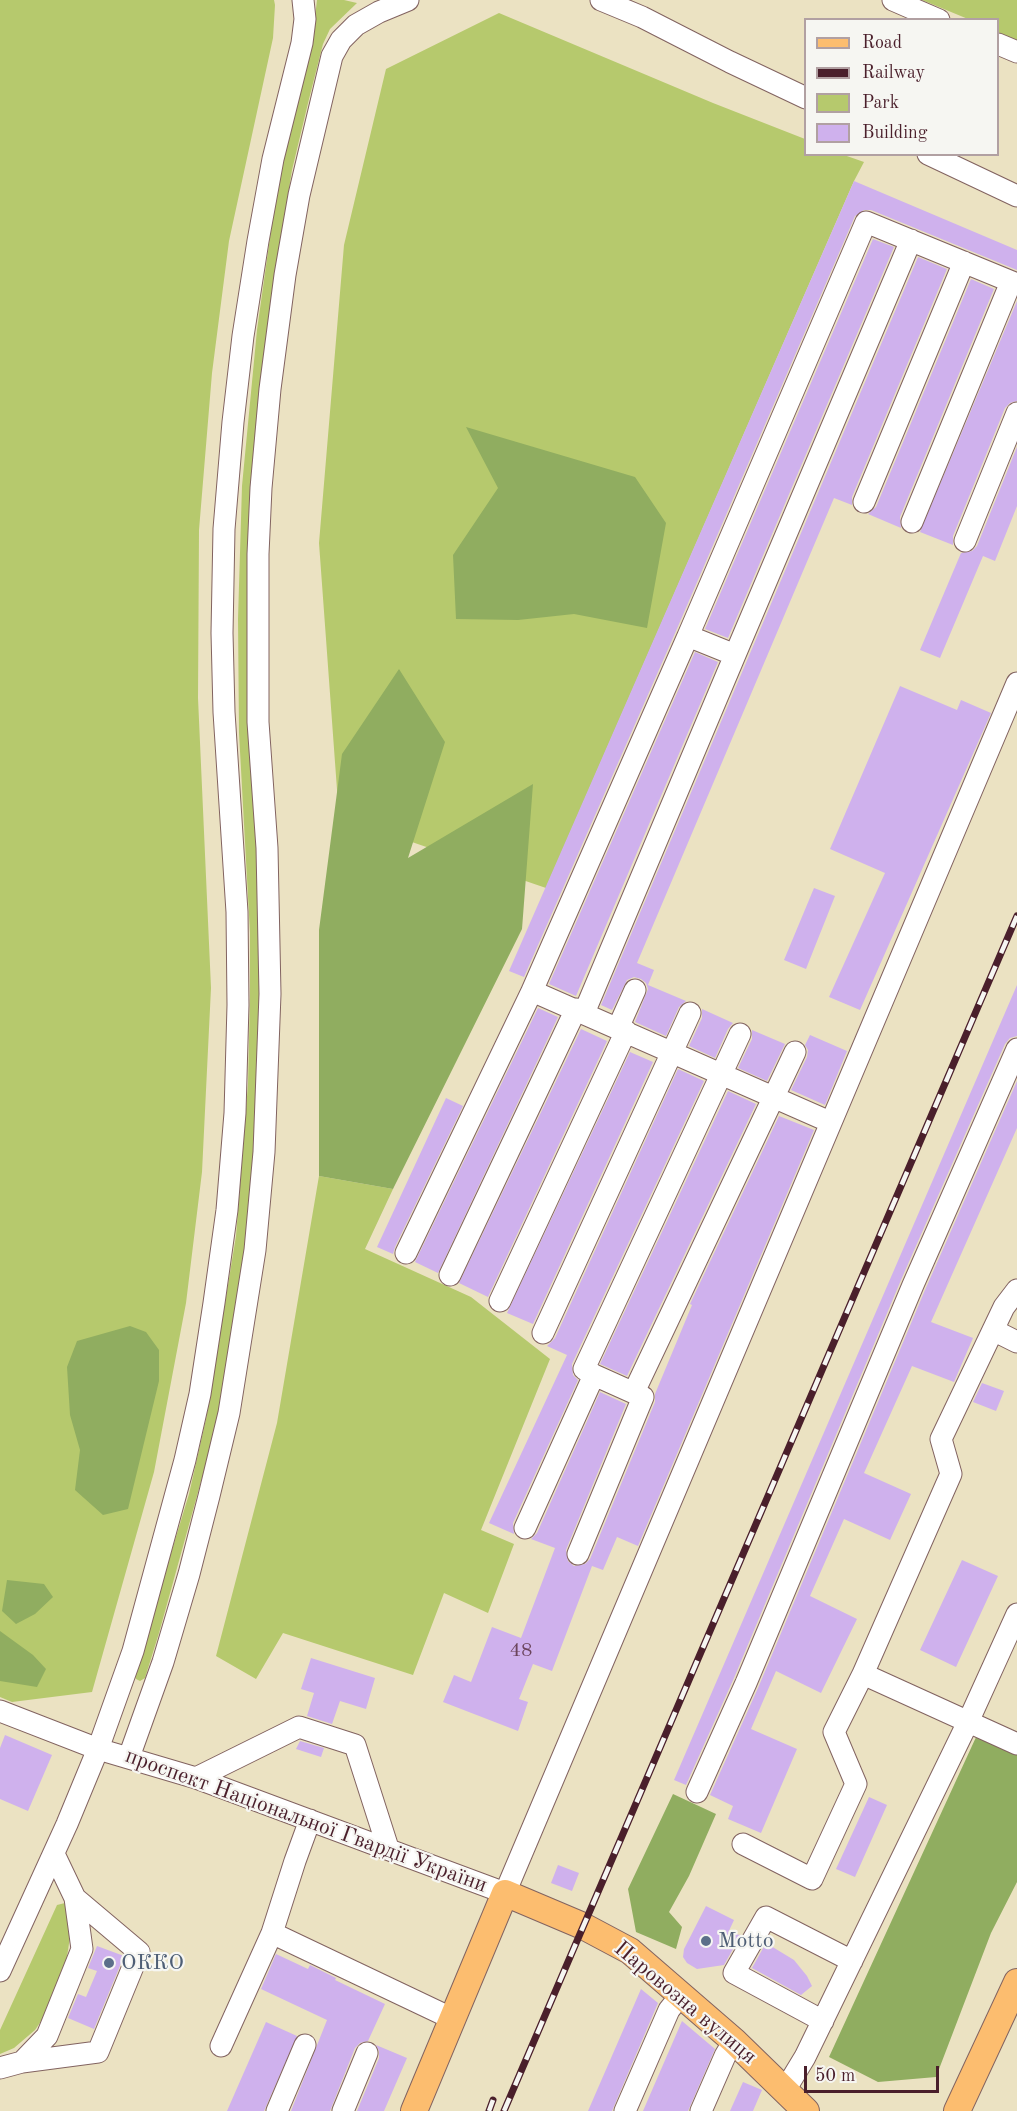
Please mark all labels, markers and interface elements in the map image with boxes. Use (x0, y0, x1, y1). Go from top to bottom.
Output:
legend (804, 18, 999, 156)
text: Road (862, 34, 902, 52)
text: Railway (862, 64, 925, 82)
text: Park (862, 94, 899, 112)
text: Building (862, 124, 927, 142)
house number: 48 (509, 1639, 533, 1663)
street label: проспект Національної Гвардії України (121, 1743, 491, 1899)
place label: Motto (718, 1928, 774, 1954)
marker: Motto (699, 1934, 713, 1948)
street label: Паровозна вулиця (608, 1936, 762, 2070)
place label: ОККО (121, 1950, 184, 1976)
marker: ОККО (102, 1956, 116, 1970)
scale bar (807, 2054, 942, 2092)
text: 50 m (815, 2067, 855, 2085)

